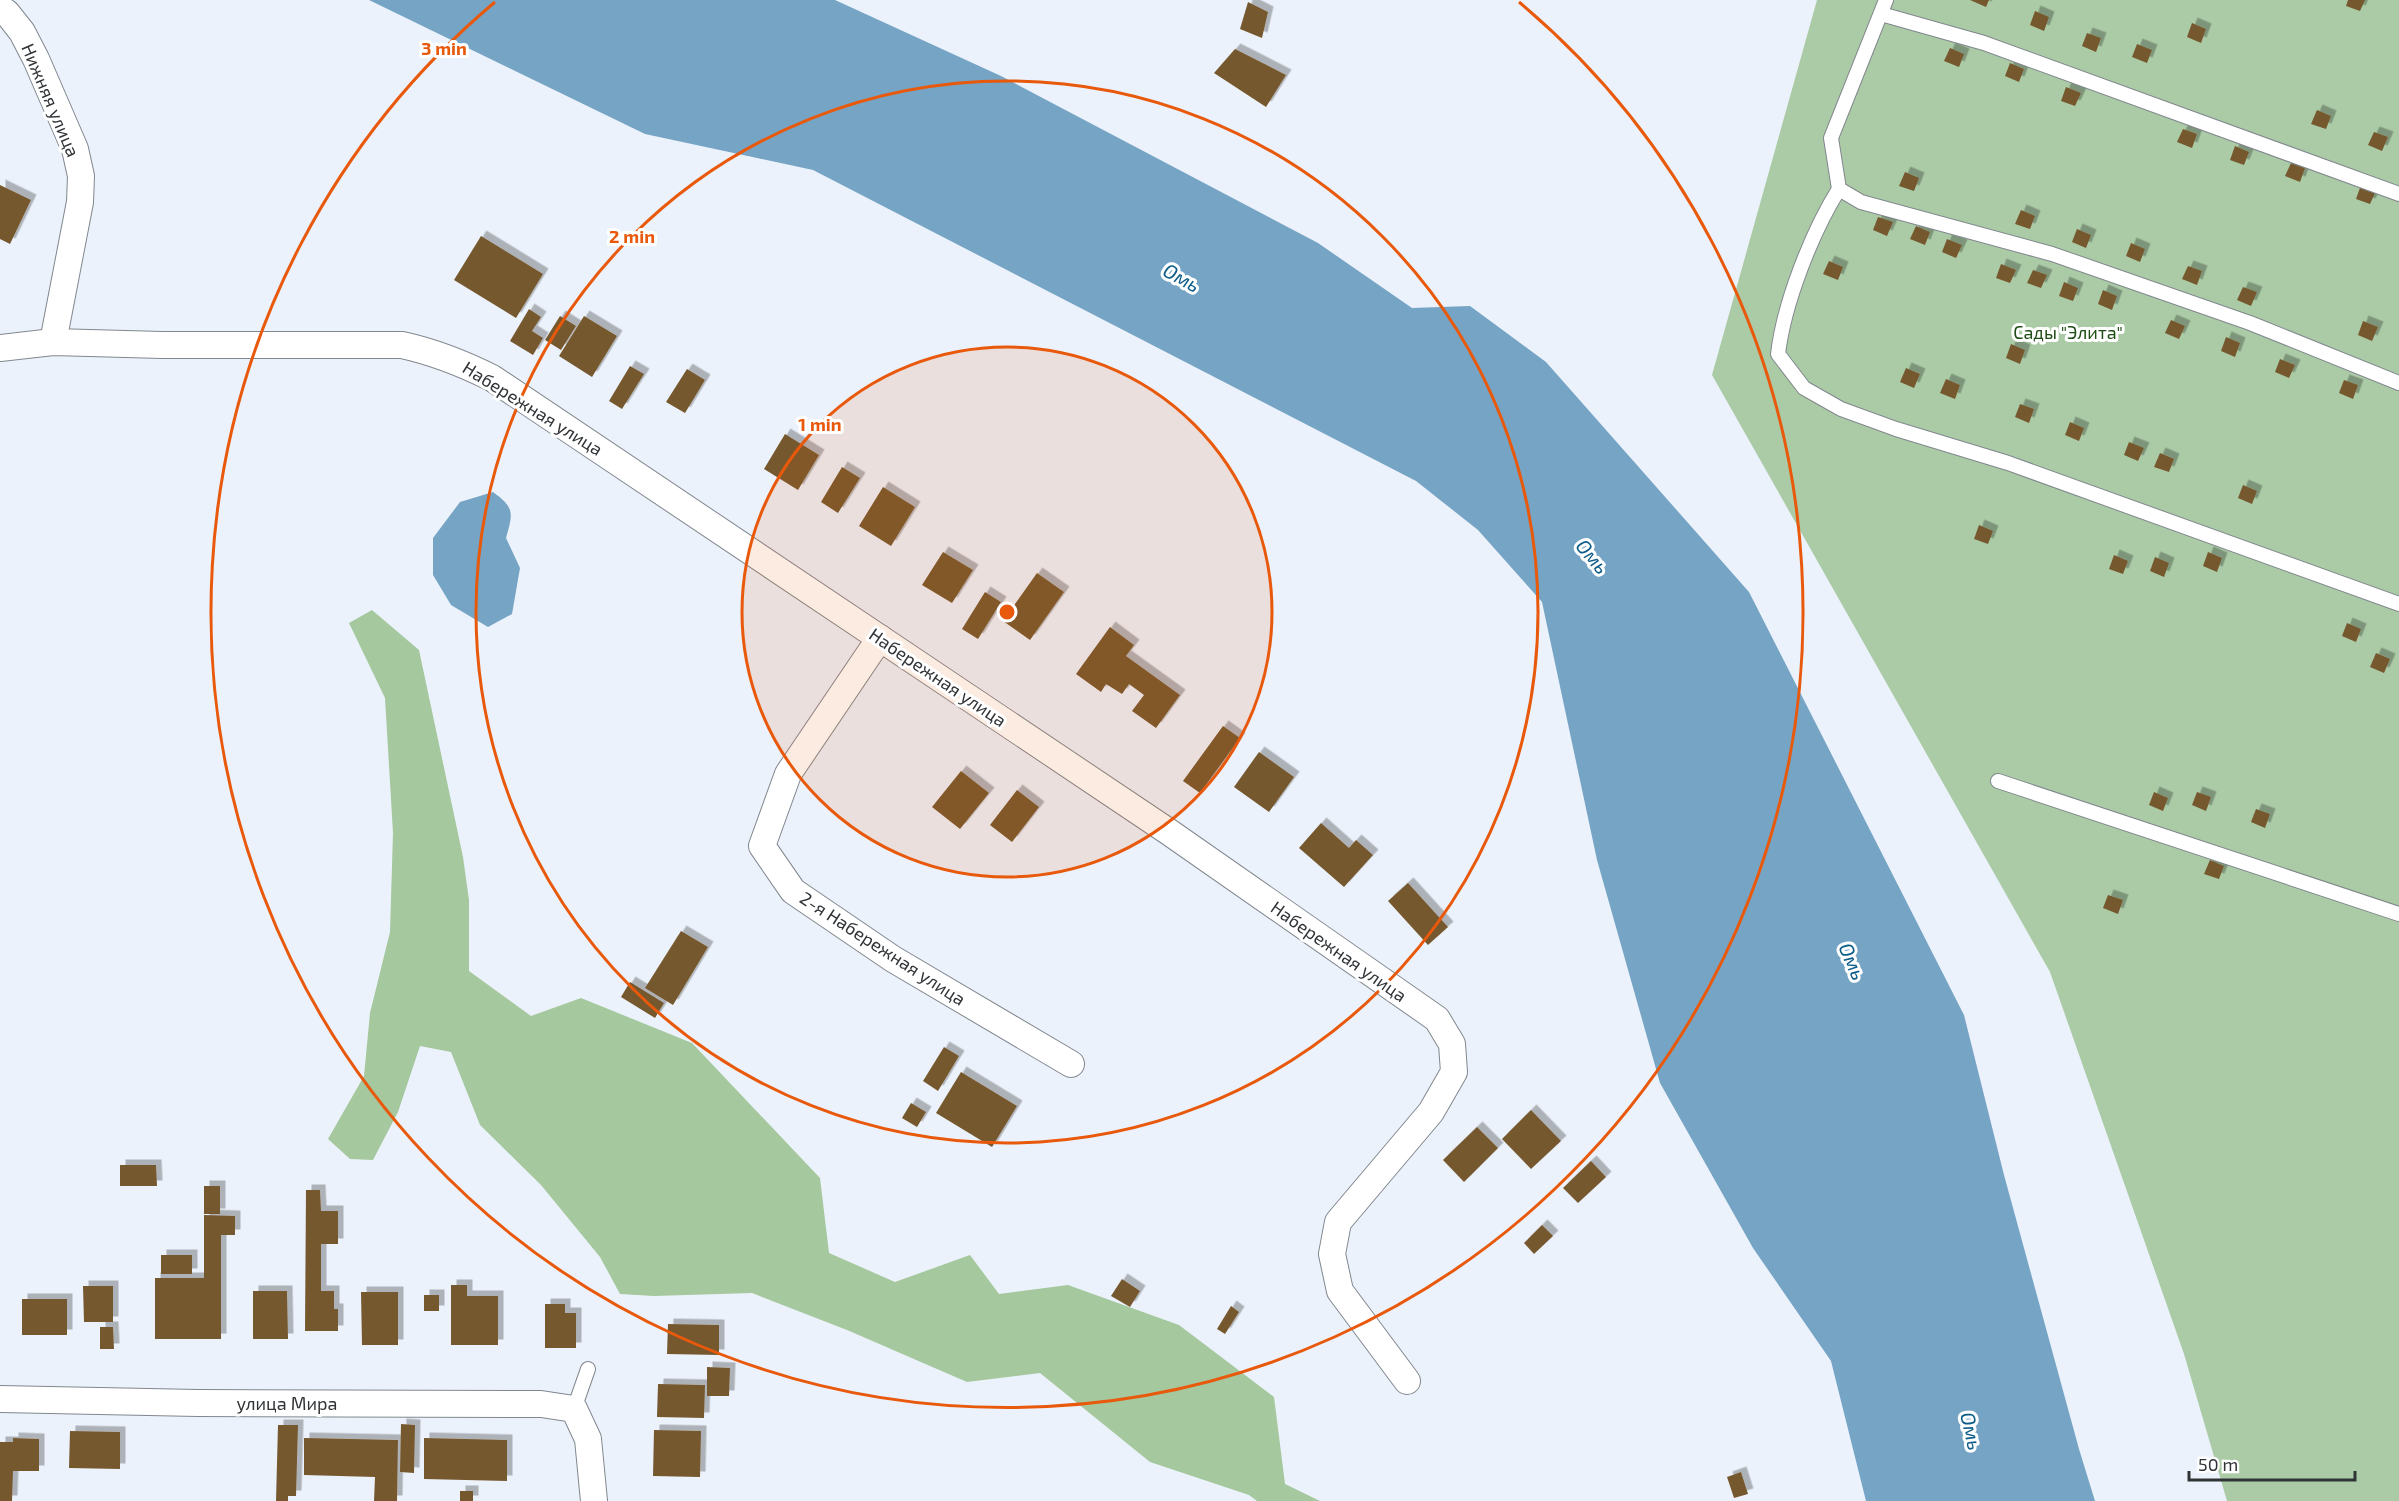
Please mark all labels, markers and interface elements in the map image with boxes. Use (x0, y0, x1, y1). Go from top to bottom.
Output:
text: 3 min (421, 37, 467, 59)
street label: Нижняя улица (17, 40, 85, 160)
text: 2 min (609, 225, 655, 247)
water label: Омь (1159, 257, 1205, 297)
park label: Сады "Элита" (2013, 321, 2123, 343)
street label: Набережная улица (459, 356, 607, 460)
text: 1 min (798, 413, 842, 435)
water label: Омь (1571, 534, 1615, 578)
centre of rings (997, 602, 1017, 622)
street label: Набережная улица (865, 623, 1011, 731)
street label: 2-я Набережная улица (796, 886, 970, 1010)
street label: Набережная улица (1267, 896, 1411, 1006)
water label: Омь (1834, 939, 1872, 983)
street label: улица Мира (236, 1392, 338, 1414)
water label: Омь (1956, 1410, 1988, 1452)
scale bar (2189, 1444, 2356, 1482)
text: 50 m (2198, 1453, 2238, 1475)

